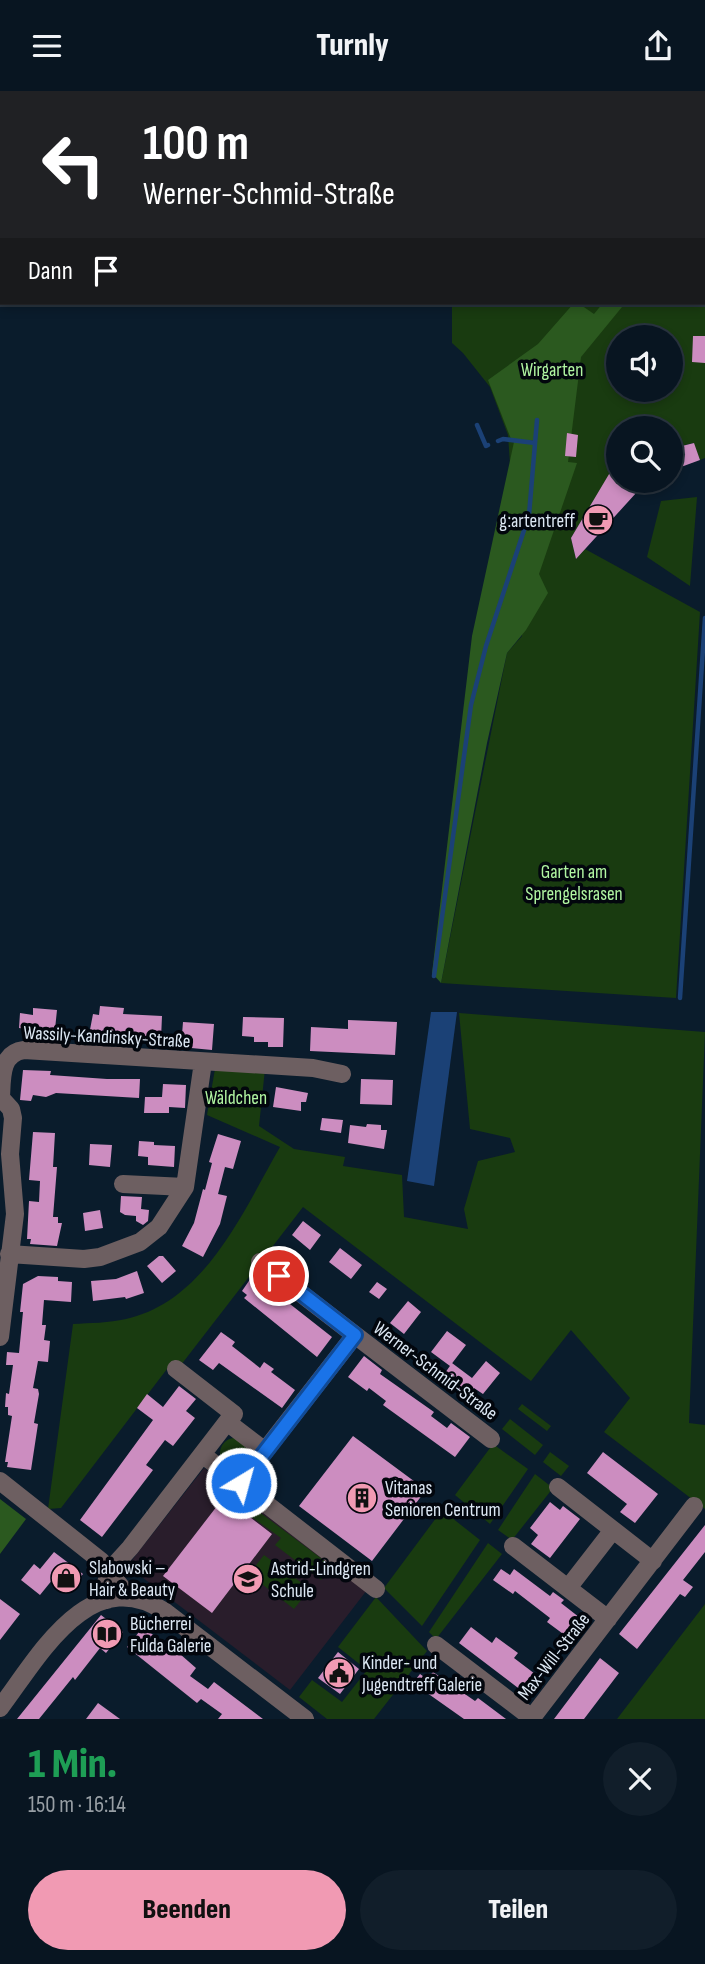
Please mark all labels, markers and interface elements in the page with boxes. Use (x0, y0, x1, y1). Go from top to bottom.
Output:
text: Turnly (316, 26, 389, 65)
icon: menu (28, 27, 66, 65)
icon: share (639, 27, 677, 65)
text: 100 m (143, 115, 249, 174)
icon: left (28, 119, 119, 210)
text: Werner-Schmid-Straße (143, 175, 395, 214)
icon: arrive (87, 252, 125, 290)
text: Dann (28, 256, 73, 287)
map controls (606, 325, 683, 493)
button: sound (606, 325, 683, 402)
park label: Wirgarten (521, 359, 583, 382)
button: search (606, 416, 683, 493)
cafe icon: g:artentreff (581, 503, 615, 537)
place label: g:artentreff (499, 510, 575, 533)
park label: Garten am Sprengelsrasen (525, 861, 623, 906)
street label: Wassily-Kandinsky-Straße (23, 1022, 191, 1053)
park label: Wäldchen (205, 1087, 267, 1110)
pin (249, 1246, 309, 1306)
icon: arrive (260, 1257, 298, 1295)
street label: Werner-Schmid-Straße (368, 1317, 502, 1425)
position arrow (204, 1446, 278, 1520)
place label: Vitanas Senioren Centrum (385, 1477, 501, 1522)
building icon: Vitanas Senioren Centrum (345, 1481, 379, 1515)
place label: Slabowski – Hair & Beauty (89, 1557, 176, 1602)
place label: Astrid-Lindgren Schule (270, 1558, 371, 1603)
shop icon: Slabowski – Hair & Beauty (49, 1561, 83, 1595)
school or university icon: Astrid-Lindgren Schule (231, 1562, 265, 1596)
street label: Max-Will-Straße (513, 1609, 595, 1705)
place label: Bücherrei Fulda Galerie (130, 1613, 211, 1658)
library icon: Bücherrei Fulda Galerie (90, 1617, 124, 1651)
place label: Kinder- und Jugendtreff Galerie (361, 1652, 482, 1697)
public building icon: Kinder- und Jugendtreff Galerie (322, 1656, 356, 1690)
text: 1 Min. (28, 1739, 117, 1790)
button: close (603, 1742, 677, 1816)
text: 150 m · 16:14 (28, 1791, 126, 1819)
button: Beenden (28, 1870, 346, 1950)
button: Teilen (360, 1870, 677, 1950)

